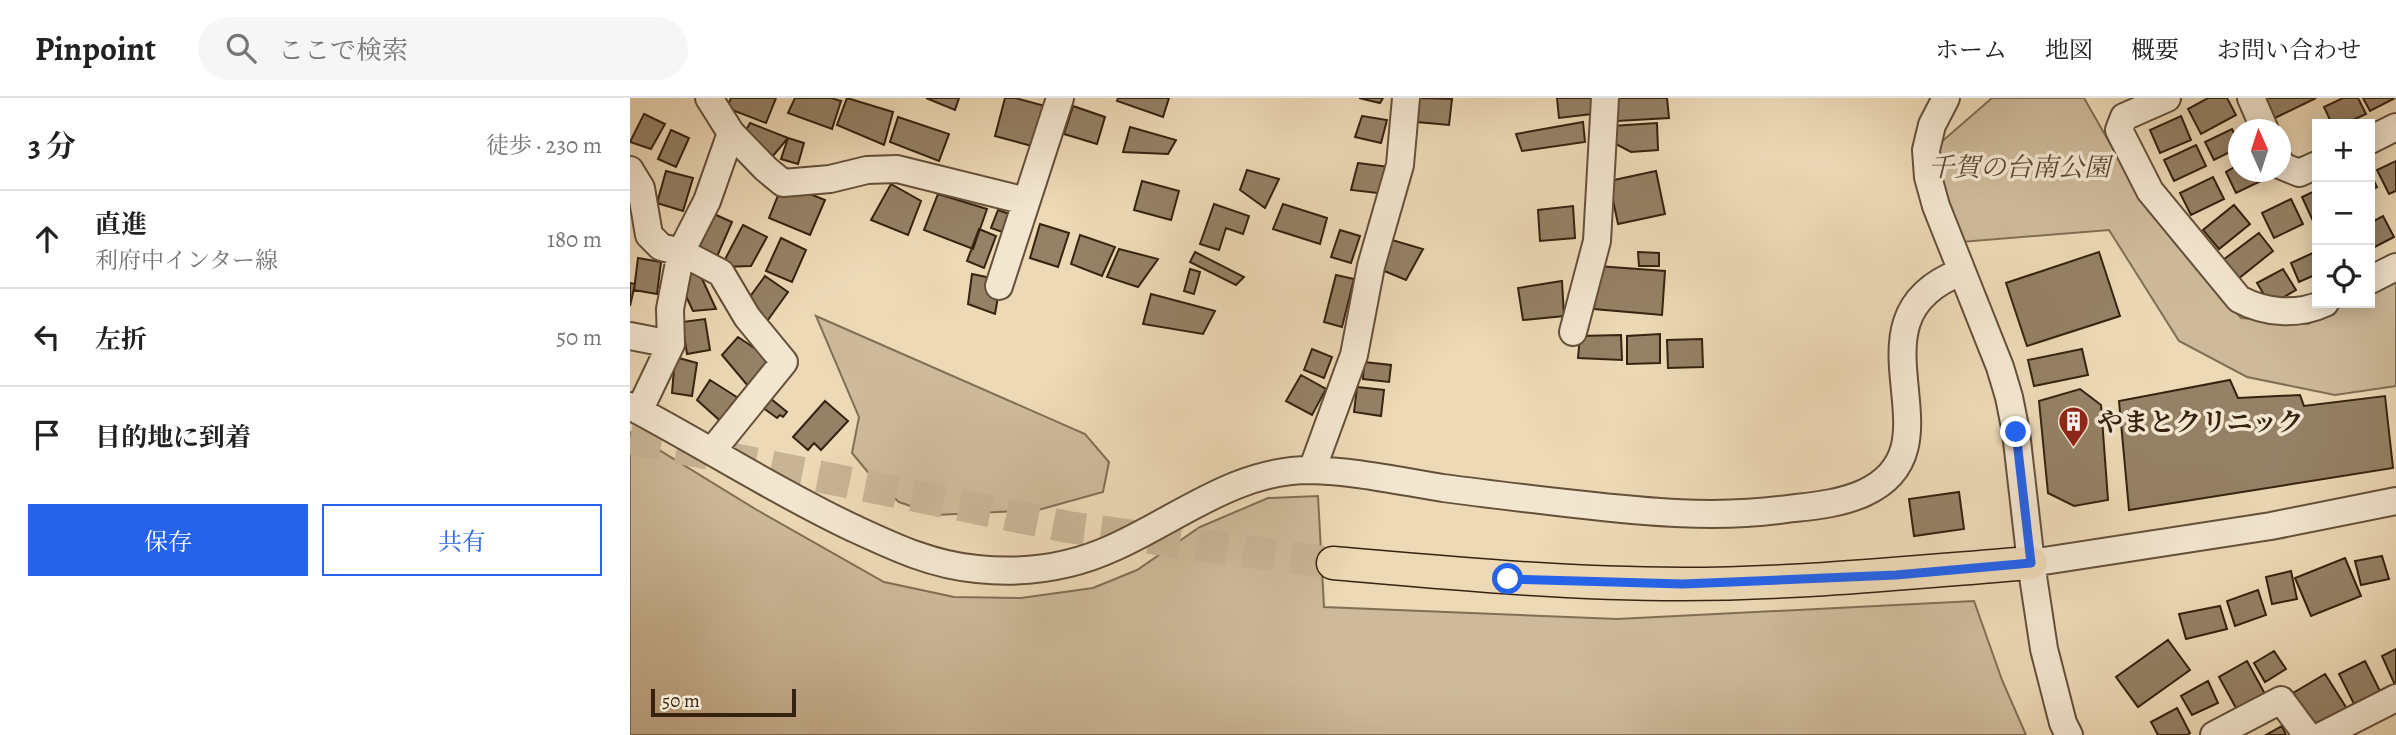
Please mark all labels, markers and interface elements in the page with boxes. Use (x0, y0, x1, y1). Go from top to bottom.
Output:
search box (198, 17, 688, 80)
text: Pinpoint (35, 26, 156, 71)
icon: search (222, 29, 260, 67)
text: ここで検索 (278, 33, 408, 68)
text: ホーム (1935, 34, 2007, 66)
text: 地図 (2045, 34, 2093, 66)
text: 概要 (2131, 34, 2179, 66)
text: お問い合わせ (2217, 34, 2361, 66)
north arrow (2228, 119, 2291, 182)
map controls (2312, 119, 2375, 308)
button: + (2312, 119, 2375, 182)
text: 3 分 (28, 126, 76, 166)
text: 徒歩 · 230 m (486, 130, 602, 161)
park label: 千賀の台南公園 (1928, 150, 2114, 185)
button: − (2312, 182, 2375, 245)
text: 直進 (95, 207, 147, 242)
icon: ahead (28, 220, 66, 258)
text: 180 m (547, 224, 602, 255)
text: 利府中インター線 (95, 245, 278, 276)
button: locate (2312, 245, 2375, 308)
icon: left (28, 318, 66, 356)
text: 左折 (95, 322, 147, 357)
text: 50 m (556, 322, 602, 353)
building icon: やまとクリニック (2057, 405, 2091, 449)
place label: やまとクリニック (2097, 405, 2303, 440)
icon: arrive (28, 416, 66, 454)
route end (2000, 416, 2031, 447)
text: 目的地に到着 (95, 420, 251, 455)
button: 保存 (28, 504, 308, 576)
button: 共有 (322, 504, 602, 576)
route start (1492, 563, 1523, 594)
scale bar (651, 686, 796, 718)
text: 50 m (662, 688, 700, 714)

